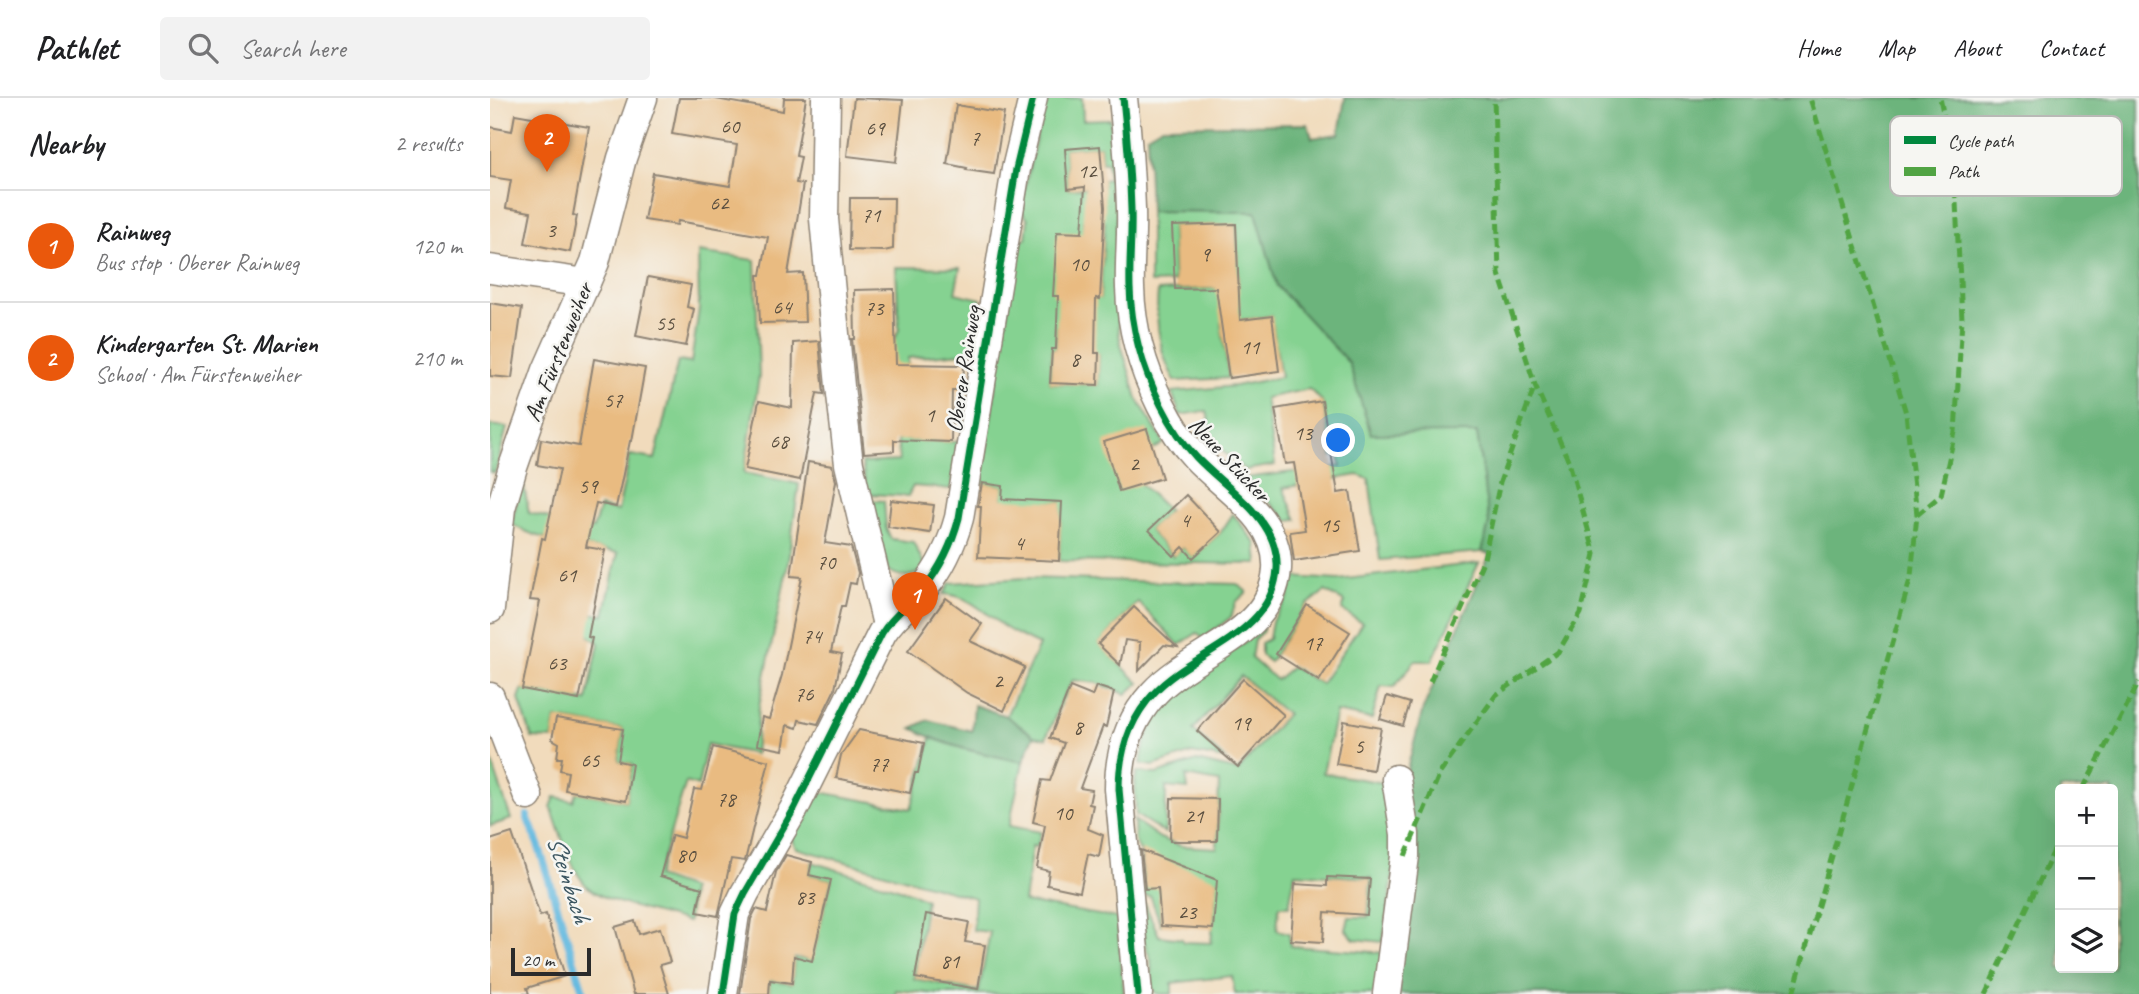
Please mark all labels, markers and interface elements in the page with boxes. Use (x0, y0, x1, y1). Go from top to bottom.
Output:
search box (160, 17, 650, 80)
text: Pathlet (35, 27, 118, 69)
icon: search (184, 29, 222, 67)
text: Search here (240, 32, 346, 65)
text: Home (1797, 33, 1840, 63)
text: Map (1878, 33, 1915, 63)
text: About (1953, 33, 2001, 63)
text: Contact (2039, 33, 2104, 63)
house number: 60 (721, 113, 741, 139)
pin: 2 (524, 114, 570, 172)
house number: 69 (866, 115, 886, 141)
legend (1890, 116, 2122, 196)
text: Nearby (28, 125, 104, 163)
house number: 7 (970, 125, 981, 151)
text: 2 results (395, 129, 462, 158)
text: Cycle path (1948, 129, 2014, 153)
house number: 12 (1078, 158, 1098, 184)
text: Path (1948, 160, 1981, 184)
house number: 62 (710, 190, 730, 216)
house number: 71 (862, 202, 882, 228)
text: Rainweg (95, 215, 169, 248)
house number: 3 (546, 217, 557, 243)
text: 1 (46, 232, 56, 261)
text: 120 m (413, 232, 462, 261)
house number: 9 (1200, 241, 1211, 267)
text: Bus stop · Oberer Rainweg (95, 248, 299, 277)
house number: 10 (1070, 251, 1090, 277)
street label: Am Fürstenweiher (517, 276, 600, 426)
house number: 64 (773, 294, 794, 320)
house number: 73 (865, 295, 885, 321)
street label: Oberer Rainweg (938, 302, 988, 434)
house number: 55 (656, 310, 676, 336)
text: Kindergarten St. Marien (95, 327, 318, 360)
house number: 11 (1241, 334, 1261, 360)
text: 2 (46, 344, 56, 373)
text: 210 m (413, 344, 462, 373)
house number: 8 (1070, 346, 1082, 372)
text: School · Am Fürstenweiher (95, 360, 300, 389)
house number: 57 (604, 387, 624, 413)
house number: 1 (925, 402, 936, 428)
street label: Neue Stücker (1183, 410, 1279, 510)
house number: 13 (1294, 420, 1314, 446)
your location (1321, 423, 1355, 457)
house number: 68 (770, 428, 791, 454)
house number: 2 (1129, 451, 1140, 477)
house number: 59 (579, 473, 599, 499)
house number: 4 (1180, 507, 1192, 533)
house number: 15 (1321, 512, 1341, 538)
house number: 4 (1014, 530, 1026, 556)
house number: 70 (817, 549, 837, 575)
house number: 61 (558, 562, 578, 588)
pin: 1 (892, 572, 938, 630)
house number: 74 (803, 623, 824, 649)
house number: 17 (1304, 630, 1324, 656)
house number: 63 (548, 650, 568, 676)
house number: 2 (993, 668, 1004, 694)
house number: 76 (795, 681, 814, 707)
house number: 19 (1232, 710, 1252, 736)
house number: 8 (1073, 714, 1085, 740)
house number: 5 (1354, 733, 1365, 759)
house number: 65 (581, 747, 601, 773)
house number: 77 (870, 751, 890, 777)
map controls (2055, 784, 2118, 973)
button: + (2055, 784, 2118, 847)
house number: 78 (717, 786, 738, 812)
house number: 10 (1054, 800, 1074, 826)
house number: 21 (1185, 803, 1205, 829)
water label: Steinbach (539, 831, 599, 929)
house number: 80 (677, 842, 697, 868)
button: − (2055, 847, 2118, 910)
house number: 83 (796, 884, 816, 910)
house number: 23 (1178, 899, 1198, 925)
button: layers (2055, 910, 2118, 973)
scale bar (511, 945, 592, 977)
text: 20 m (522, 948, 554, 972)
house number: 81 (941, 948, 961, 974)

